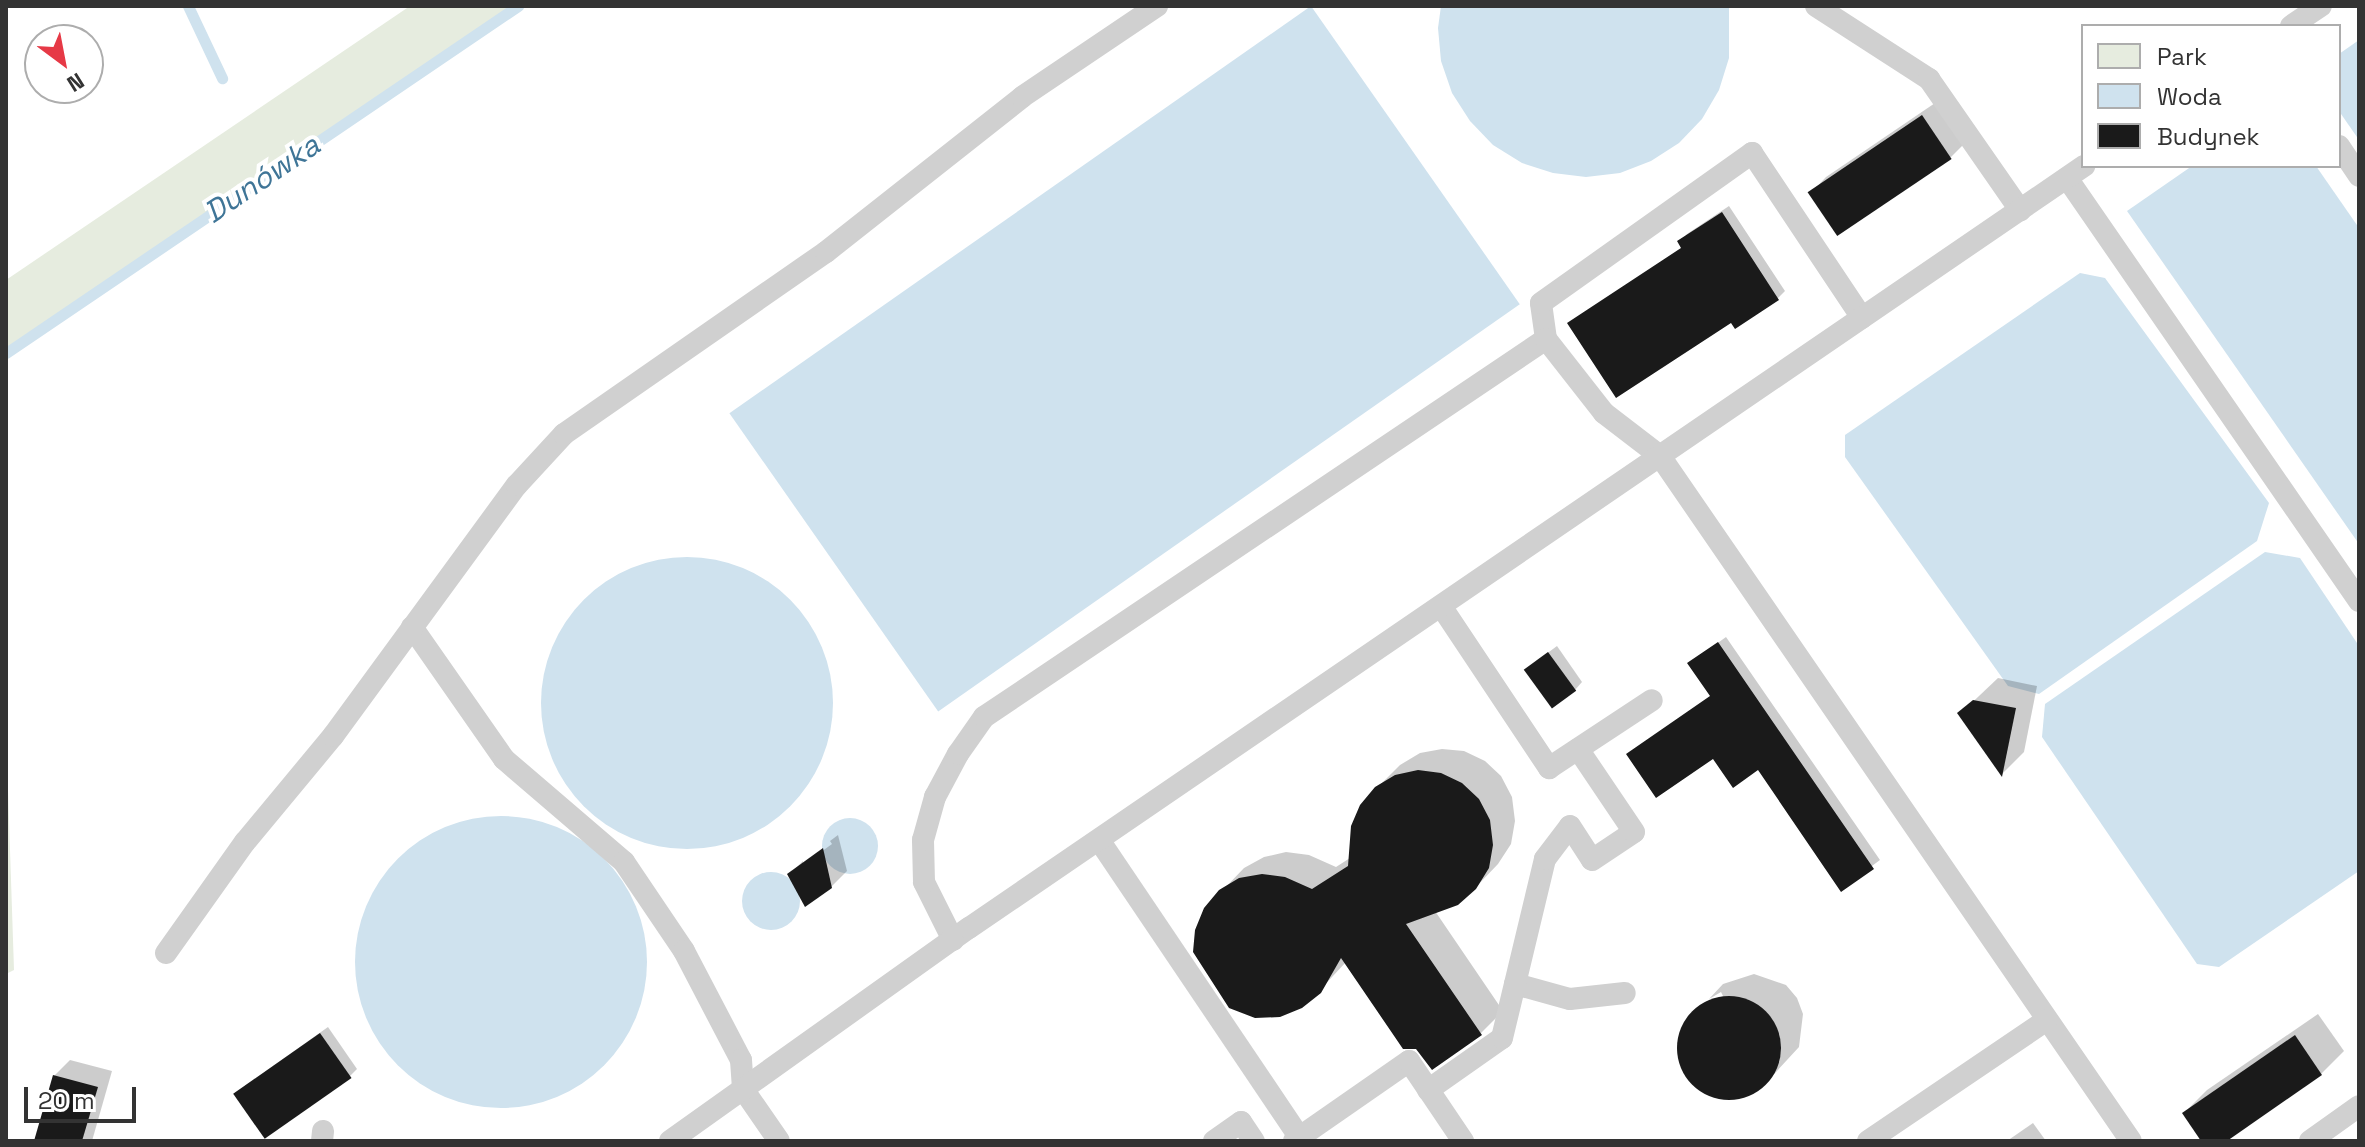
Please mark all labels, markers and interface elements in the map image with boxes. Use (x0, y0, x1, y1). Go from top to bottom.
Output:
north arrow (24, 24, 104, 104)
legend (2081, 24, 2341, 168)
text: Park (2157, 41, 2207, 72)
text: N (62, 67, 89, 98)
text: Woda (2157, 81, 2222, 112)
text: Budynek (2157, 121, 2260, 152)
water label: Dunówka (197, 127, 327, 231)
scale bar (28, 1071, 140, 1121)
text: 20 m (38, 1085, 95, 1116)

